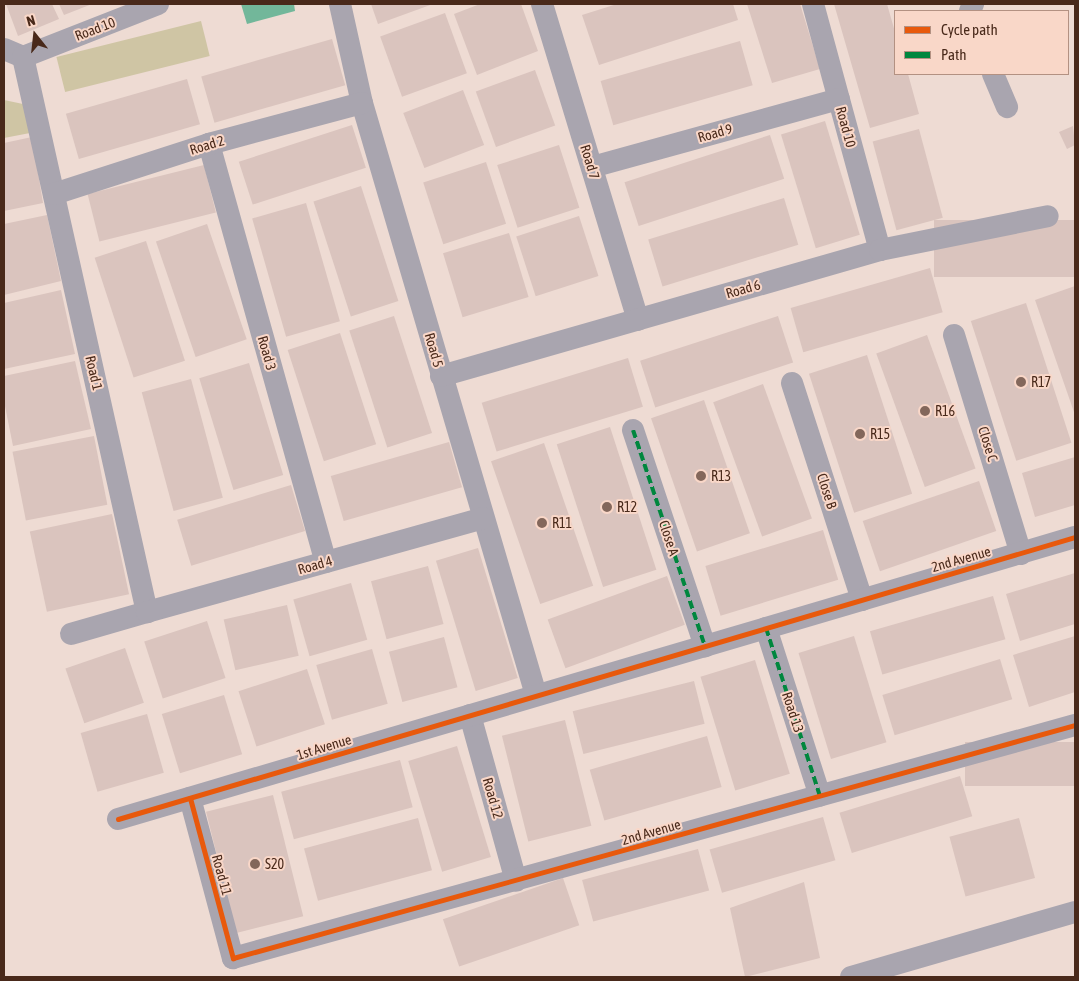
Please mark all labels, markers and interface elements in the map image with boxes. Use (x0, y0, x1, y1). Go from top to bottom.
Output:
north arrow (10, 10, 60, 60)
legend (894, 10, 1069, 75)
text: N (25, 12, 37, 29)
street label: Road 10 (72, 14, 118, 44)
text: Cycle path (941, 21, 998, 38)
text: Path (941, 46, 967, 63)
street label: Road 10 (832, 105, 860, 149)
street label: Road 9 (696, 120, 734, 146)
street label: Road 2 (188, 132, 226, 158)
street label: Road 7 (577, 143, 603, 181)
street label: Road 6 (724, 276, 762, 302)
street label: Road 5 (421, 331, 447, 369)
street label: Road 3 (254, 334, 280, 372)
street label: Road 1 (82, 354, 106, 392)
place label: R17 (1031, 374, 1051, 390)
marker: R17 (1015, 376, 1027, 388)
place label: R16 (935, 403, 955, 419)
marker: R16 (919, 405, 931, 417)
street label: Close C (975, 424, 1001, 464)
place label: R15 (870, 426, 890, 442)
marker: R15 (854, 428, 866, 440)
place label: R13 (711, 468, 731, 484)
marker: R13 (695, 470, 707, 482)
street label: Close B (813, 471, 841, 511)
place label: R12 (617, 499, 637, 515)
marker: R12 (601, 501, 613, 513)
place label: R11 (552, 515, 572, 531)
marker: R11 (536, 517, 548, 529)
street label: Close A (655, 518, 683, 558)
street label: 2nd Avenue (930, 543, 992, 575)
street label: Road 4 (296, 552, 334, 578)
street label: Road 13 (779, 690, 807, 734)
street label: 1st Avenue (295, 731, 353, 763)
street label: Road 12 (479, 776, 507, 820)
street label: 2nd Avenue (620, 816, 682, 848)
street label: Road 11 (208, 853, 236, 897)
place label: S20 (265, 856, 284, 872)
marker: S20 (249, 858, 261, 870)

